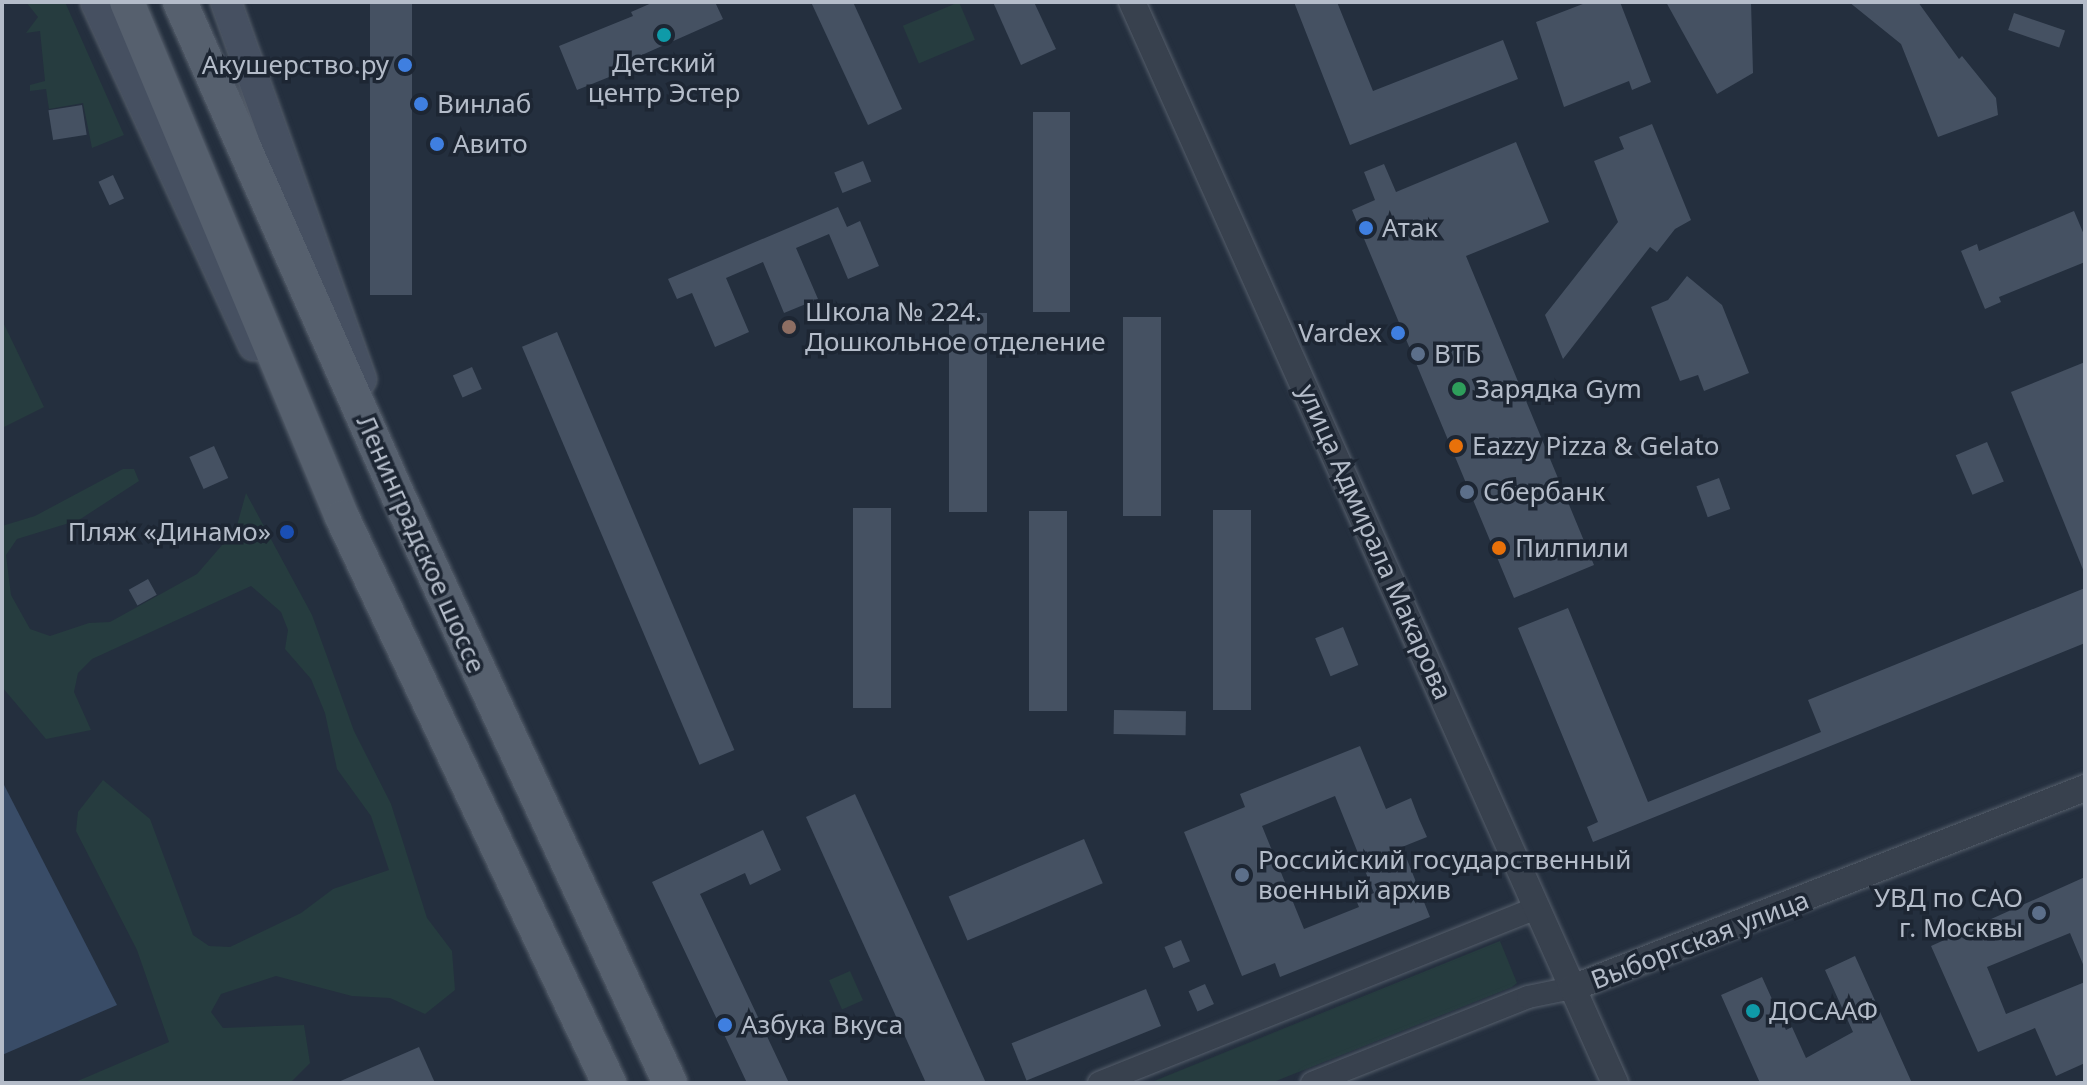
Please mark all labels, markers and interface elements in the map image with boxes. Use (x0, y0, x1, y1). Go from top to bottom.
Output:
marker: Детский центр Эстер (655, 26, 673, 44)
place label: Детский центр Эстер (588, 47, 740, 108)
place label: Акушерство.ру (202, 49, 389, 81)
marker: Акушерство.ру (396, 56, 414, 74)
place label: Винлаб (437, 88, 531, 120)
marker: Винлаб (412, 95, 430, 113)
place label: Авито (453, 128, 528, 160)
marker: Авито (428, 135, 446, 153)
place label: Атак (1382, 212, 1438, 244)
marker: Атак (1357, 219, 1375, 237)
place label: Школа № 224. Дошкольное отделение (805, 296, 1106, 358)
place label: Vardex (1298, 317, 1382, 349)
marker: Школа № 224. Дошкольное отделение (780, 318, 798, 336)
marker: Vardex (1389, 324, 1407, 342)
place label: ВТБ (1434, 338, 1481, 370)
marker: ВТБ (1409, 345, 1427, 363)
place label: Зарядка Gym (1475, 373, 1642, 405)
street label: улица Адмирала Макарова (1291, 380, 1459, 704)
marker: Зарядка Gym (1450, 380, 1468, 398)
street label: Ленинградское шоссе (350, 410, 492, 678)
place label: Eazzy Pizza & Gelato (1472, 430, 1720, 462)
marker: Eazzy Pizza & Gelato (1447, 437, 1465, 455)
place label: Сбербанк (1483, 476, 1605, 508)
marker: Сбербанк (1458, 483, 1476, 501)
place label: Пляж «Динамо» (68, 516, 271, 548)
marker: Пляж «Динамо» (278, 523, 296, 541)
place label: Пилпили (1515, 532, 1629, 564)
marker: Пилпили (1490, 539, 1508, 557)
place label: Российский государственный военный архив (1258, 844, 1631, 906)
marker: Российский государственный военный архив (1233, 866, 1251, 884)
place label: УВД по САО г. Москвы (1874, 882, 2023, 944)
street label: Выборгская улица (1587, 884, 1813, 996)
marker: УВД по САО г. Москвы (2030, 904, 2048, 922)
place label: ДОСААФ (1769, 995, 1878, 1027)
marker: ДОСААФ (1744, 1002, 1762, 1020)
place label: Азбука Вкуса (741, 1009, 903, 1041)
marker: Азбука Вкуса (716, 1016, 734, 1034)

